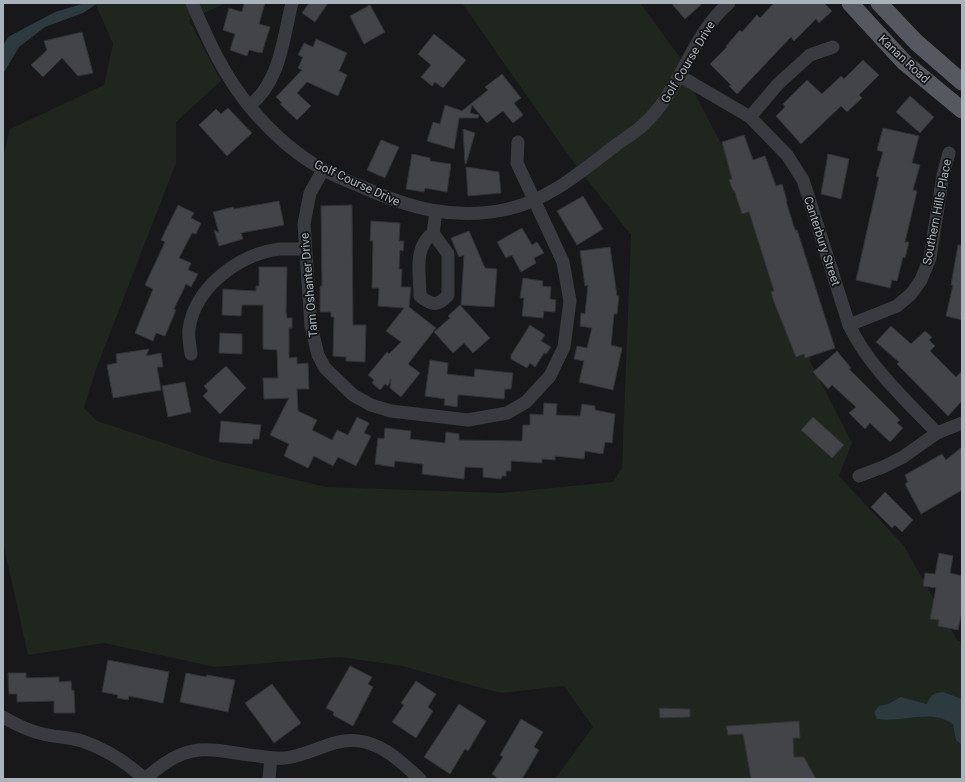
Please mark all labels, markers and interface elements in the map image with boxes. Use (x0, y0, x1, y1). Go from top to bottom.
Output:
street label: Golf Course Drive (658, 19, 718, 105)
street label: Kanan Road (876, 32, 932, 86)
street label: Golf Course Drive (312, 157, 402, 209)
street label: Southern Hills Place (920, 158, 954, 266)
street label: Canterbury Street (801, 195, 843, 288)
street label: Tam Oshanter Drive (297, 232, 321, 338)

